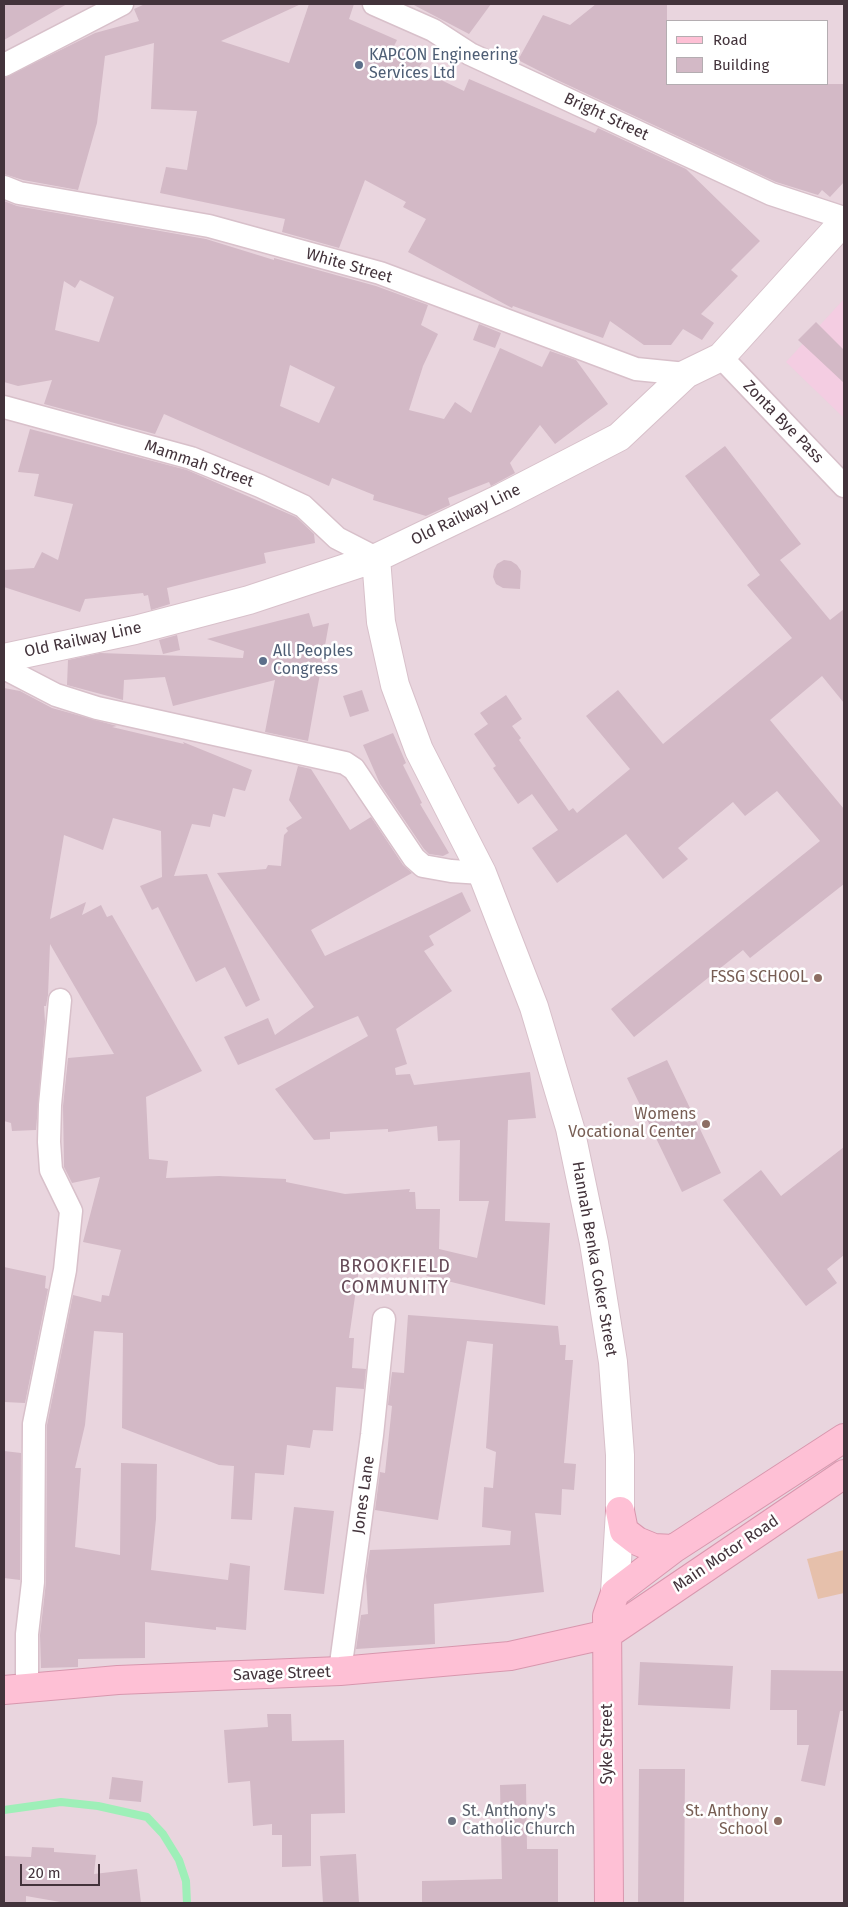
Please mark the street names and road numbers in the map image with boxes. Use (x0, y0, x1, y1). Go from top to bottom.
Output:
street label: Bright Street (560, 89, 652, 145)
street label: White Street (304, 245, 394, 287)
street label: Zonta Bye Pass (739, 377, 827, 467)
street label: Mammah Street (142, 436, 256, 492)
street label: Old Railway Line (408, 480, 524, 550)
street label: Old Railway Line (23, 618, 143, 662)
street label: Hannah Benka Coker Street (567, 1160, 621, 1358)
street label: Jones Lane (349, 1455, 379, 1535)
street label: Main Motor Road (670, 1512, 782, 1596)
street label: Savage Street (233, 1663, 331, 1685)
street label: Syke Street (598, 1704, 618, 1784)

